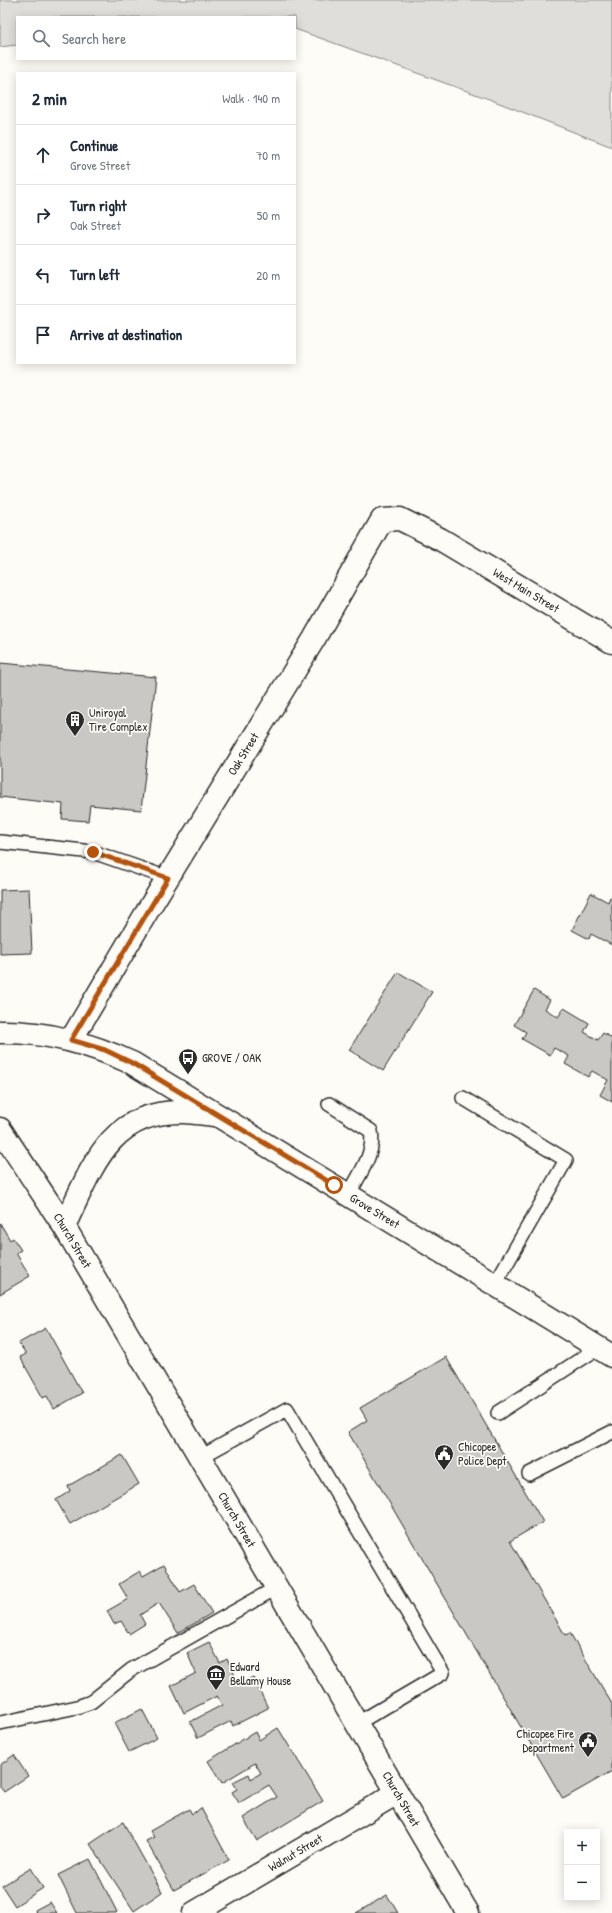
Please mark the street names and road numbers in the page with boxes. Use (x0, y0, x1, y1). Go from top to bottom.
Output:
street label: West Main Street (490, 564, 563, 617)
street label: Oak Street (224, 728, 263, 778)
street label: Grove Street (347, 1189, 404, 1233)
street label: Church Street (50, 1209, 96, 1272)
street label: Church Street (214, 1489, 261, 1551)
street label: Church Street (379, 1768, 425, 1830)
street label: Walnut Street (265, 1829, 326, 1875)

